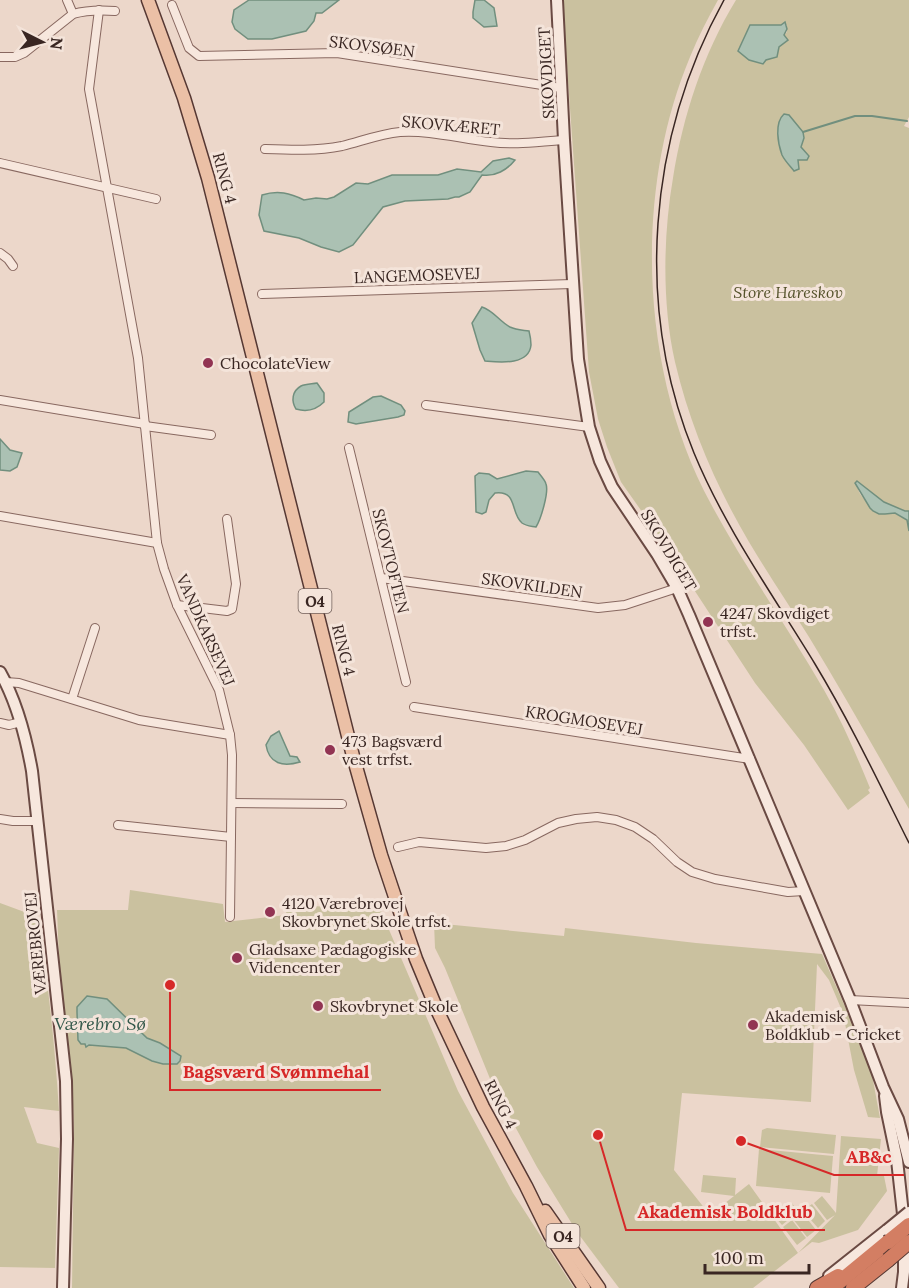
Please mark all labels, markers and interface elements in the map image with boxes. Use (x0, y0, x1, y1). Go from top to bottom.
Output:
north arrow (12, 12, 72, 72)
street label: SKOVDIGET (534, 27, 558, 119)
street label: SKOVSØEN (328, 31, 416, 61)
text: N (46, 36, 68, 51)
street label: SKOVKÆRET (401, 111, 501, 139)
street label: RING 4 (209, 150, 242, 206)
street label: LANGEMOSEVEJ (353, 263, 481, 287)
park label: Store Hareskov (733, 282, 843, 302)
place label: ChocolateView (220, 353, 331, 373)
marker: ChocolateView (201, 356, 215, 370)
street label: SKOVDIGET (637, 505, 701, 595)
street label: SKOVTOFTEN (368, 507, 414, 615)
street label: SKOVKILDEN (480, 568, 584, 602)
street label: VANDKARSEVEJ (172, 570, 240, 689)
road number: O4 (298, 589, 332, 613)
place label: 4247 Skovdiget trfst. (720, 603, 830, 641)
marker: 4247 Skovdiget trfst. (701, 615, 715, 629)
street label: RING 4 (328, 622, 360, 678)
street label: KROGMOSEVEJ (524, 701, 644, 739)
place label: 473 Bagsværd vest trfst. (342, 731, 443, 769)
marker: 473 Bagsværd vest trfst. (323, 743, 337, 757)
street label: VÆREBROVEJ (20, 891, 50, 996)
place label: 4120 Værebrovej Skovbrynet Skole trfst. (282, 893, 451, 931)
marker: 4120 Værebrovej Skovbrynet Skole trfst. (263, 905, 277, 919)
place label: Gladsaxe Pædagogiske Videncenter (248, 939, 417, 977)
marker: Gladsaxe Pædagogiske Videncenter (230, 951, 244, 965)
place label: Skovbrynet Skole (330, 996, 459, 1016)
marker: Skovbrynet Skole (311, 999, 325, 1013)
place label: Akademisk Boldklub - Cricket (764, 1006, 901, 1044)
water label: Værebro Sø (54, 1012, 146, 1035)
marker: Akademisk Boldklub - Cricket (746, 1018, 760, 1032)
callout: Bagsværd Svømmehal (170, 1054, 381, 1090)
text: Bagsværd Svømmehal (183, 1060, 370, 1083)
street label: RING 4 (480, 1076, 522, 1132)
callout: AB&c (834, 1139, 904, 1175)
text: AB&c (846, 1145, 892, 1168)
callout: Akademisk Boldklub (626, 1194, 825, 1230)
text: Akademisk Boldklub (637, 1200, 813, 1223)
road number: O4 (546, 1224, 580, 1248)
scale bar (705, 1237, 808, 1275)
text: 100 m (714, 1246, 764, 1269)

